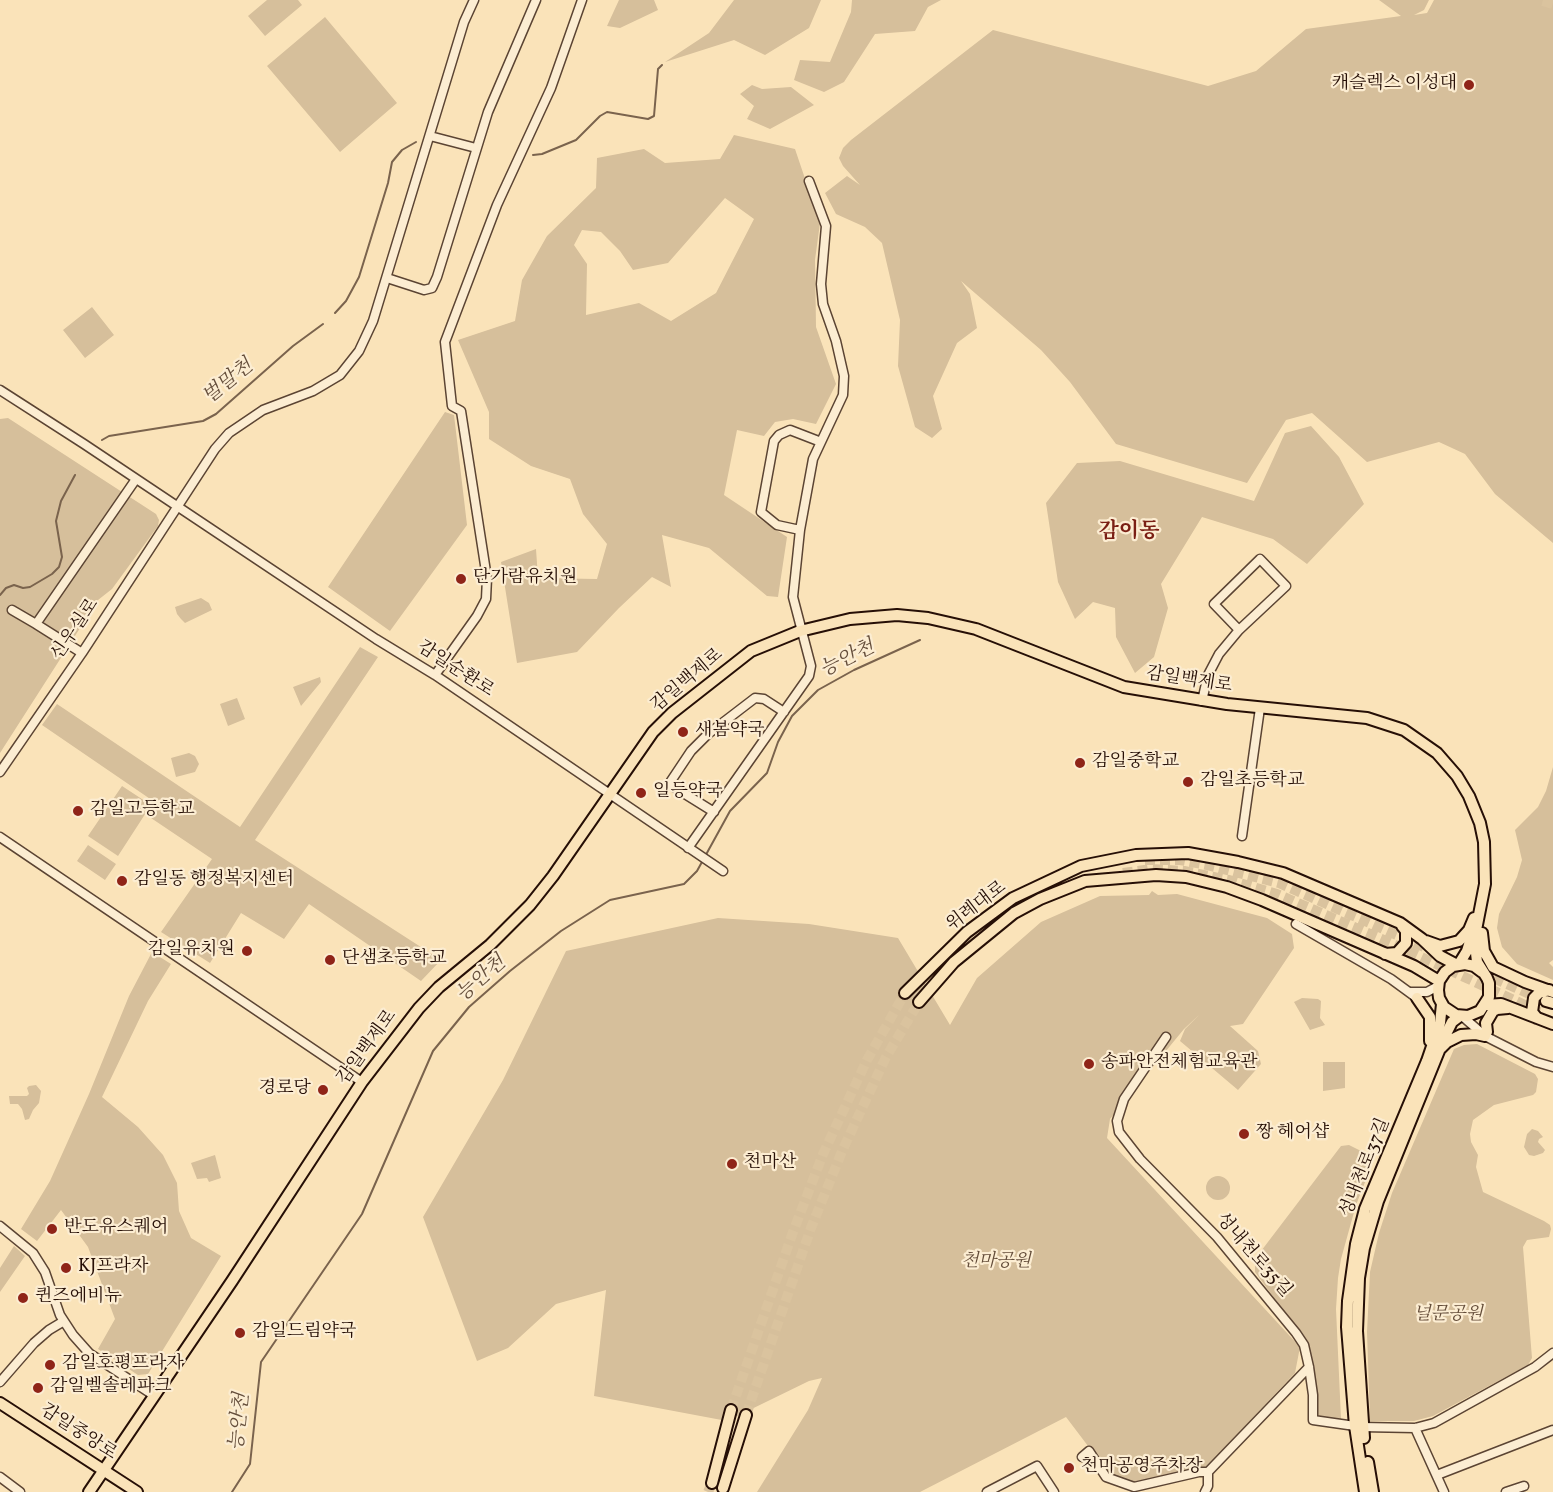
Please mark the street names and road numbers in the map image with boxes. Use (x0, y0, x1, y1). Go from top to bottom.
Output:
street label: 신우실로 (48, 595, 104, 665)
street label: 감일순환로 (413, 637, 497, 703)
street label: 감일백제로 (648, 645, 728, 717)
street label: 감일백제로 (1144, 664, 1234, 698)
street label: 위례대로 (943, 877, 1011, 937)
street label: 감일백제로 (334, 1006, 402, 1090)
street label: 성내천로37길 (1336, 1115, 1396, 1221)
street label: 성내천로35길 (1210, 1209, 1296, 1303)
street label: 감일중앙로 (36, 1400, 120, 1466)

